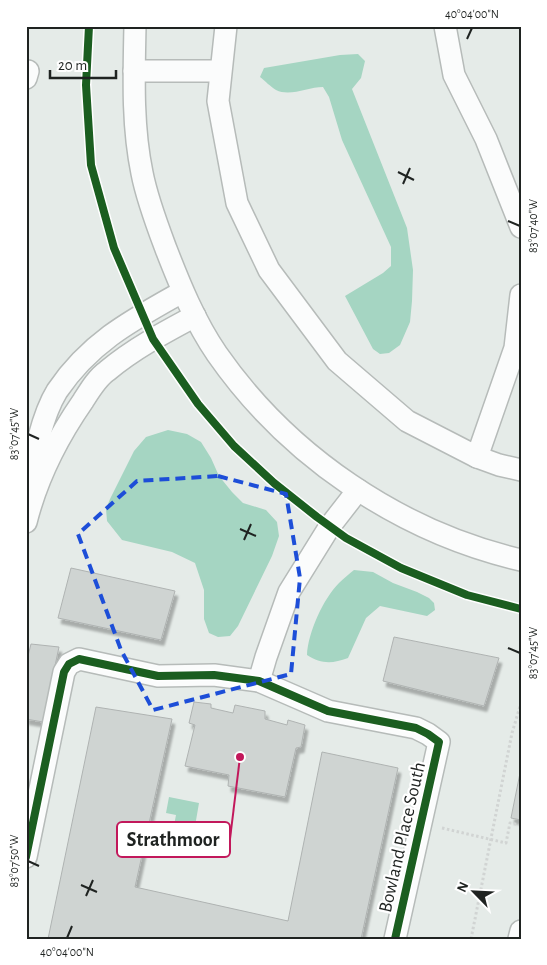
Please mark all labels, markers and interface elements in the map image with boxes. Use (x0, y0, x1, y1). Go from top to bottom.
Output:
text: 40°04'00"N (445, 8, 499, 20)
scale bar (50, 48, 116, 80)
text: 20 m (58, 58, 87, 73)
text: 83°07'40"W (527, 199, 539, 253)
text: 83°07'45"W (8, 407, 20, 460)
text: 83°07'45"W (527, 626, 539, 679)
street label: Bowland Place South (376, 760, 429, 915)
callout: Strathmoor (117, 822, 230, 857)
text: Strathmoor (126, 830, 220, 850)
text: 83°07'50"W (8, 834, 20, 888)
north arrow (450, 868, 500, 918)
text: N (455, 880, 471, 894)
text: 40°04'00"N (40, 946, 94, 958)

